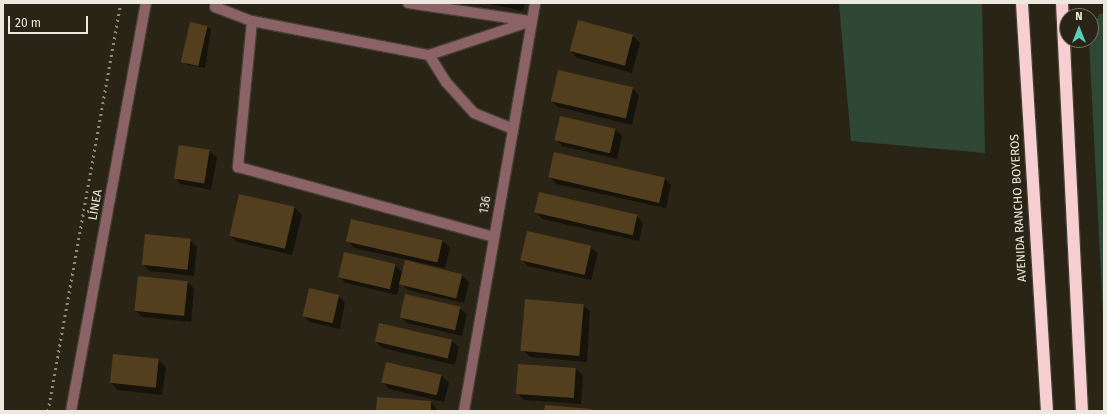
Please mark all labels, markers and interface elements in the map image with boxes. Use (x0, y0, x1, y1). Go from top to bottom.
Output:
scale bar (10, 8, 90, 34)
north arrow (1059, 8, 1099, 48)
text: N (1075, 10, 1083, 23)
text: 20 m (15, 16, 41, 30)
street label: AVENIDA RANCHO BOYEROS (1008, 134, 1030, 282)
street label: LÍNEA (86, 188, 106, 222)
street label: 136 (477, 195, 495, 215)

